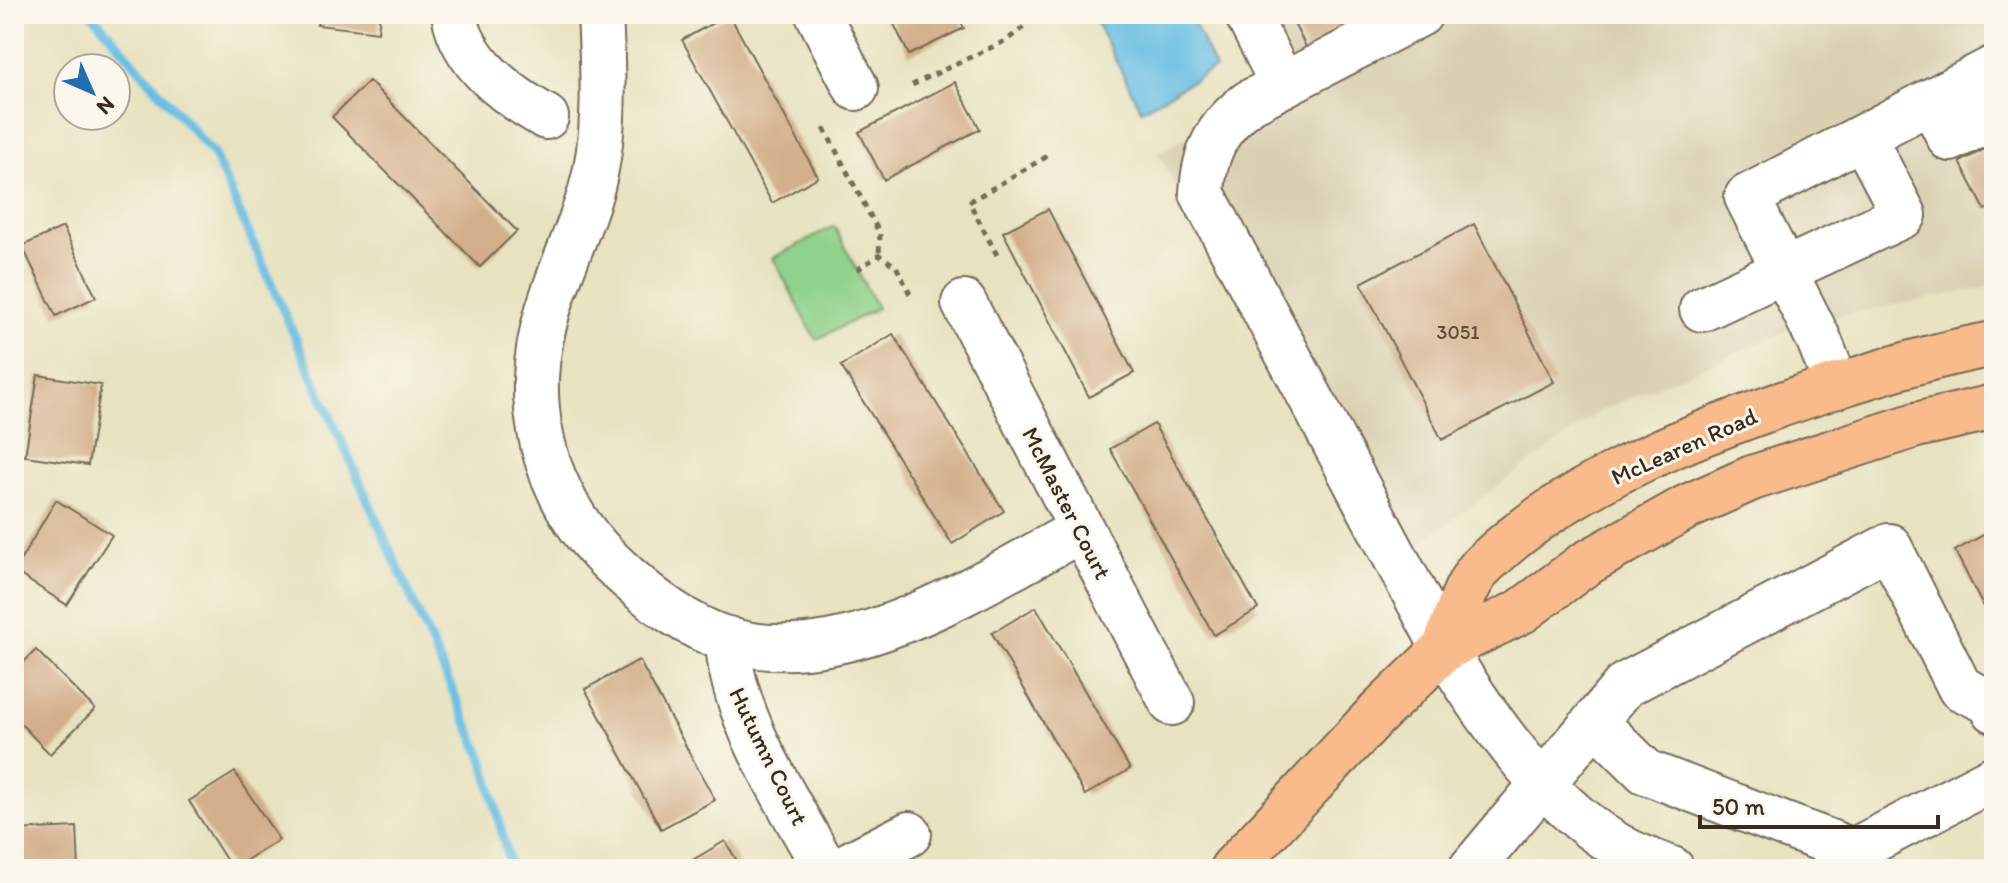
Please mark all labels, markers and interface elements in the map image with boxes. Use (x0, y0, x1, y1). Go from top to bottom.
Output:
north arrow (52, 52, 132, 132)
text: N (91, 91, 121, 121)
house number: 3051 (1437, 320, 1480, 344)
street label: McLearen Road (1606, 401, 1762, 491)
street label: McMaster Court (1016, 422, 1118, 584)
street label: Hutumn Court (723, 682, 815, 830)
scale bar (1700, 779, 1938, 829)
text: 50 m (1712, 792, 1765, 821)

